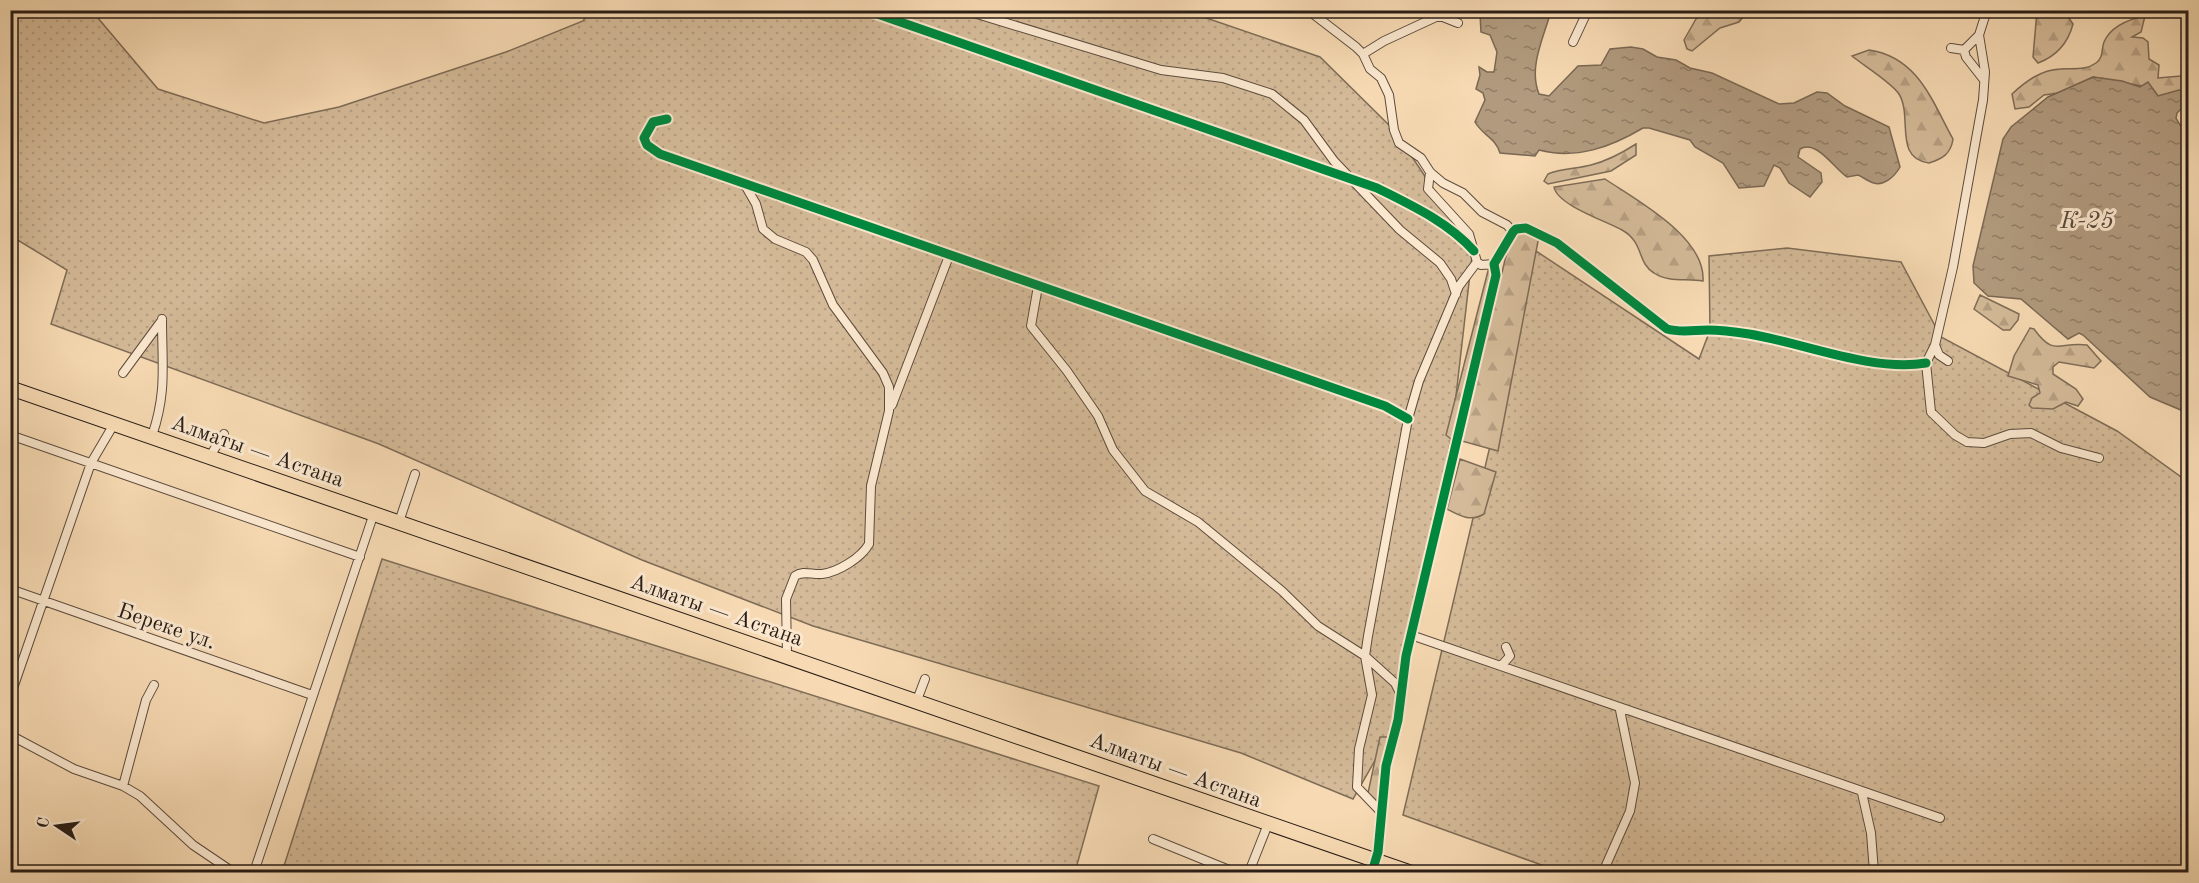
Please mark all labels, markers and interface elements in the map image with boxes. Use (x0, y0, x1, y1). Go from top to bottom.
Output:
water label: К-25 (2059, 210, 2114, 234)
street label: Алматы — Астана (168, 412, 347, 492)
street label: Алматы — Астана (627, 571, 806, 651)
street label: Береке ул. (114, 600, 218, 654)
street label: Алматы — Астана (1086, 730, 1264, 812)
north arrow (27, 796, 87, 856)
text: С (35, 816, 53, 830)

